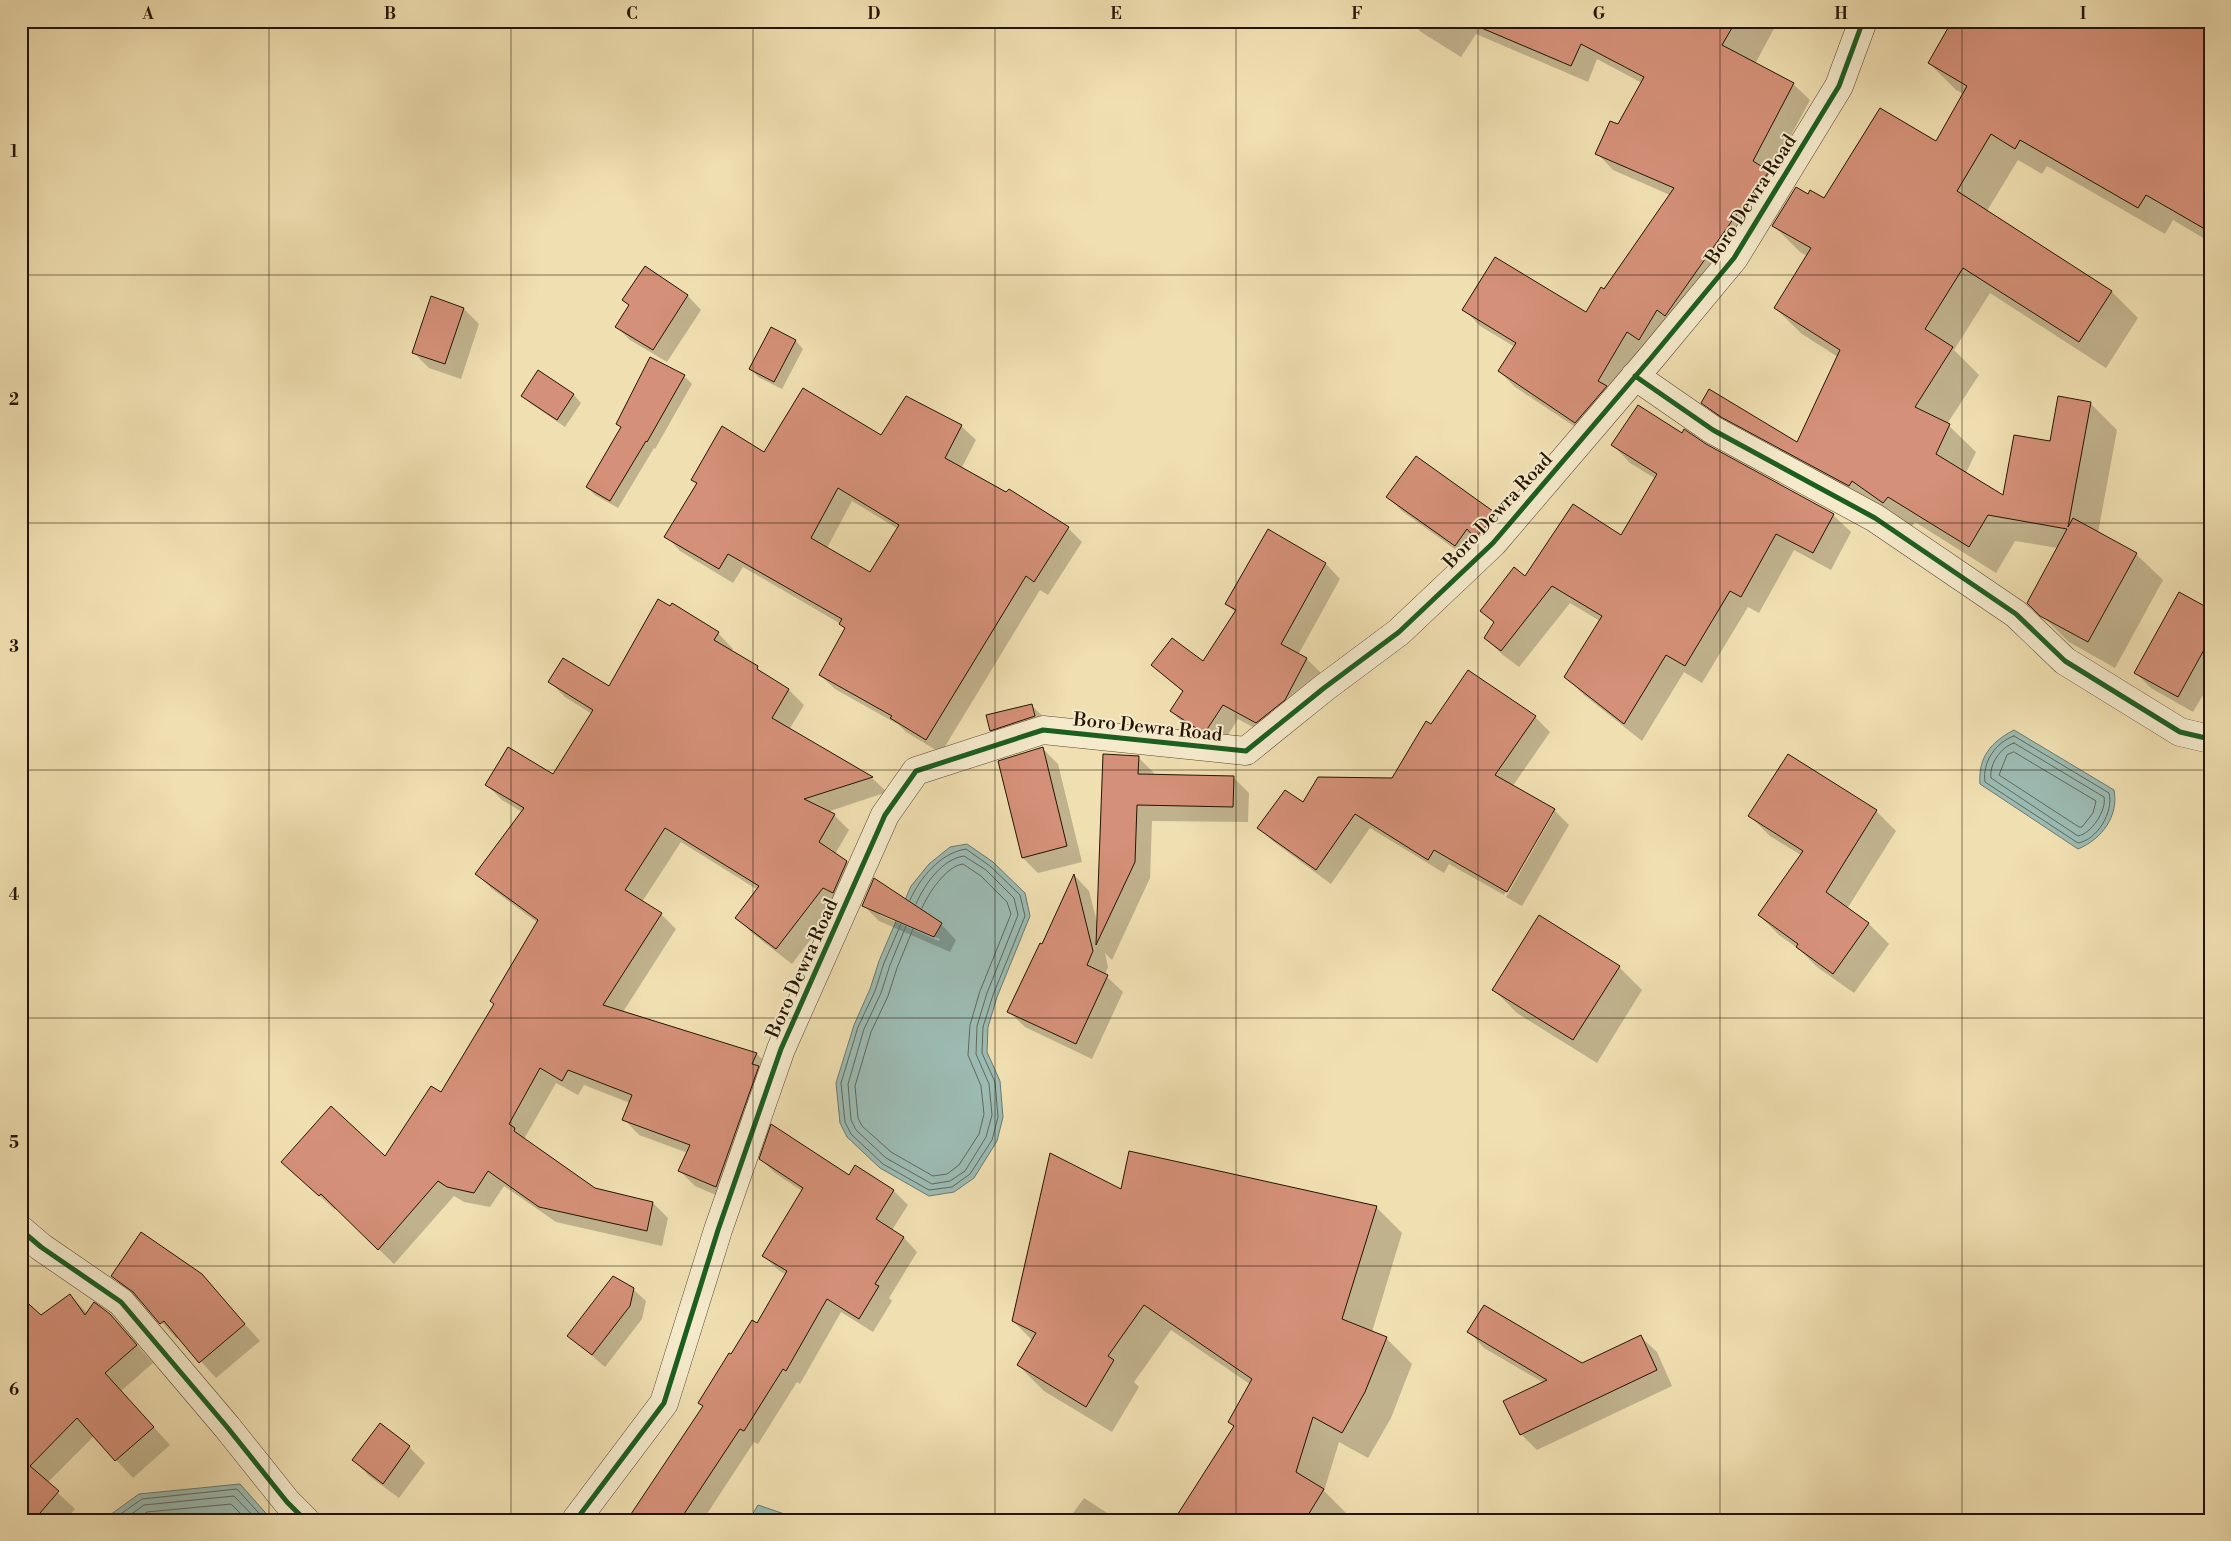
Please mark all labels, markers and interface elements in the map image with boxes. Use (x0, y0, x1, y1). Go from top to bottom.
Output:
text: A (141, 4, 154, 24)
text: B (384, 4, 396, 24)
text: C (626, 4, 638, 24)
text: D (868, 4, 881, 24)
text: E (1110, 4, 1122, 24)
text: F (1351, 4, 1363, 24)
text: G (1593, 4, 1606, 24)
text: H (1834, 4, 1848, 24)
text: I (2080, 4, 2086, 24)
street label: Boro Dewra Road (1699, 130, 1802, 270)
text: 1 (10, 142, 18, 162)
text: 2 (9, 390, 19, 410)
street label: Boro Dewra Road (1437, 448, 1558, 574)
text: 3 (9, 637, 19, 657)
street label: Boro Dewra Road (1071, 707, 1224, 747)
text: 4 (9, 885, 20, 905)
street label: Boro Dewra Road (760, 895, 843, 1043)
text: 5 (9, 1133, 19, 1153)
text: 6 (9, 1380, 19, 1400)

